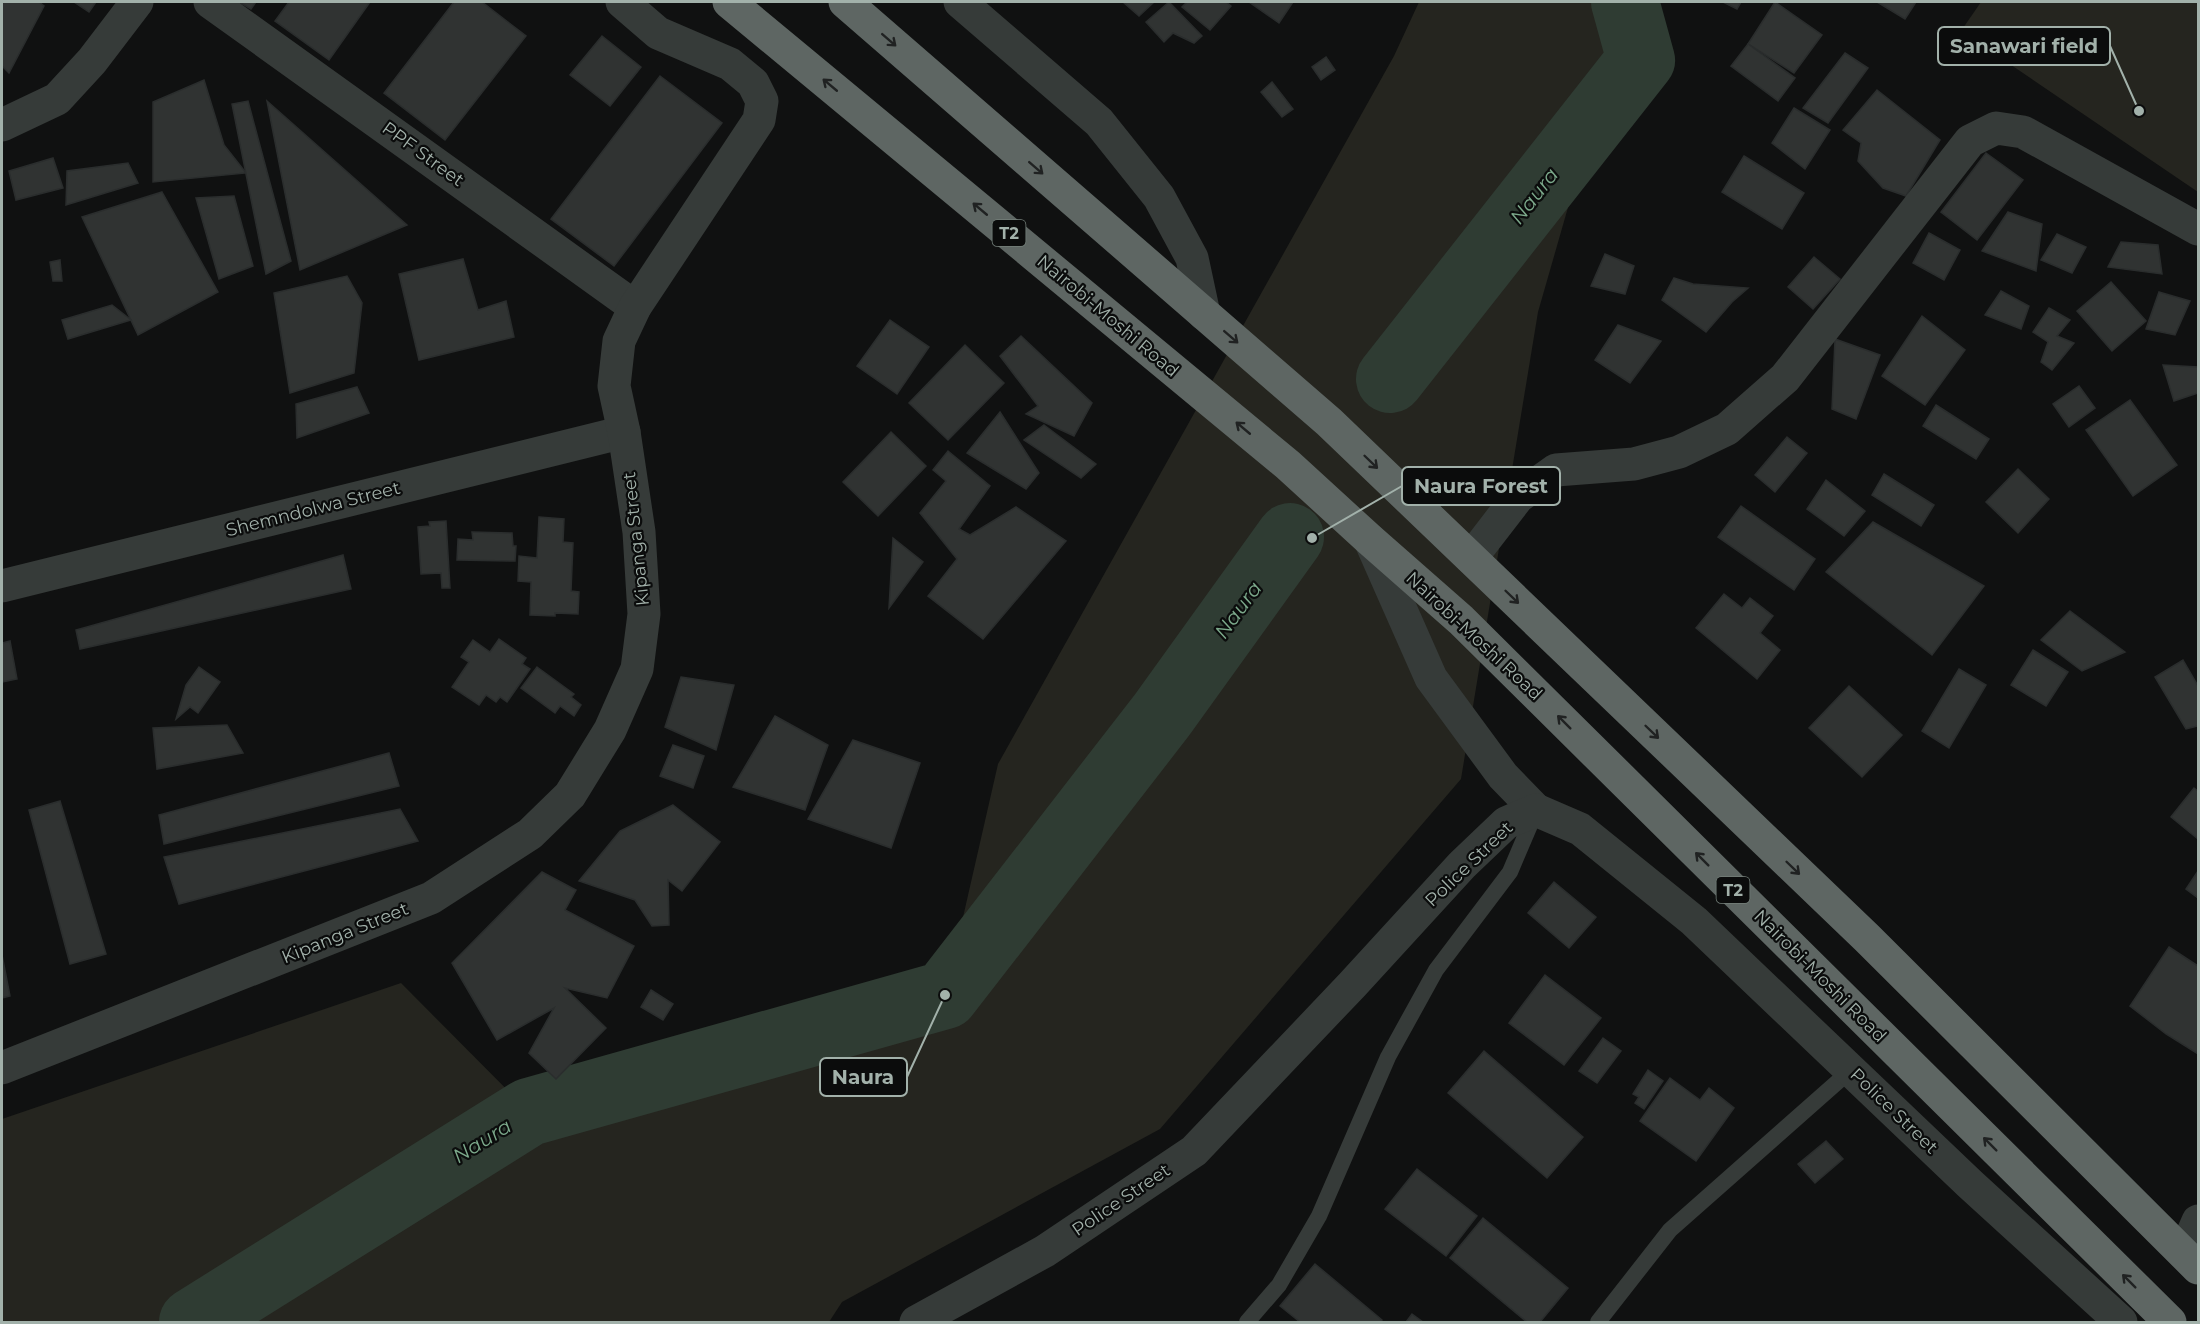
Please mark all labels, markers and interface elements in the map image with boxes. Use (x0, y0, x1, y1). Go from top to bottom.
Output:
callout: Sanawari field (1938, 27, 2110, 65)
one-way arrow (881, 33, 896, 47)
text: Sanawari field (1950, 34, 2098, 58)
one-way arrow (823, 78, 838, 92)
street label: PPF Street (378, 117, 468, 191)
one-way arrow (1028, 161, 1043, 175)
water label: Naura (1505, 163, 1563, 229)
one-way arrow (972, 203, 988, 216)
road number: T2 (992, 220, 1026, 246)
street label: Nairobi-Moshi Road (1033, 250, 1183, 382)
one-way arrow (1223, 330, 1238, 344)
one-way arrow (1236, 421, 1252, 434)
one-way arrow (1364, 455, 1379, 470)
callout: Naura Forest (1402, 467, 1560, 505)
street label: Kipanga Street (618, 471, 654, 607)
text: Naura Forest (1414, 474, 1548, 498)
street label: Shemndolwa Street (224, 477, 402, 541)
street label: Nairobi-Moshi Road (1401, 567, 1547, 705)
water label: Naura (1209, 577, 1267, 643)
one-way arrow (1504, 590, 1519, 604)
one-way arrow (1557, 714, 1571, 729)
one-way arrow (1645, 725, 1660, 740)
street label: Police Street (1420, 817, 1518, 911)
one-way arrow (1695, 852, 1710, 866)
one-way arrow (1785, 860, 1800, 874)
road number: T2 (1716, 877, 1750, 903)
street label: Kipanga Street (278, 898, 412, 968)
street label: Nairobi-Moshi Road (1749, 905, 1891, 1047)
callout: Naura (820, 1058, 907, 1096)
street label: Police Street (1845, 1064, 1943, 1158)
text: Naura (832, 1065, 894, 1089)
water label: Naura (448, 1114, 516, 1168)
one-way arrow (1983, 1136, 1998, 1151)
street label: Police Street (1068, 1159, 1174, 1241)
one-way arrow (2121, 1274, 2136, 1289)

